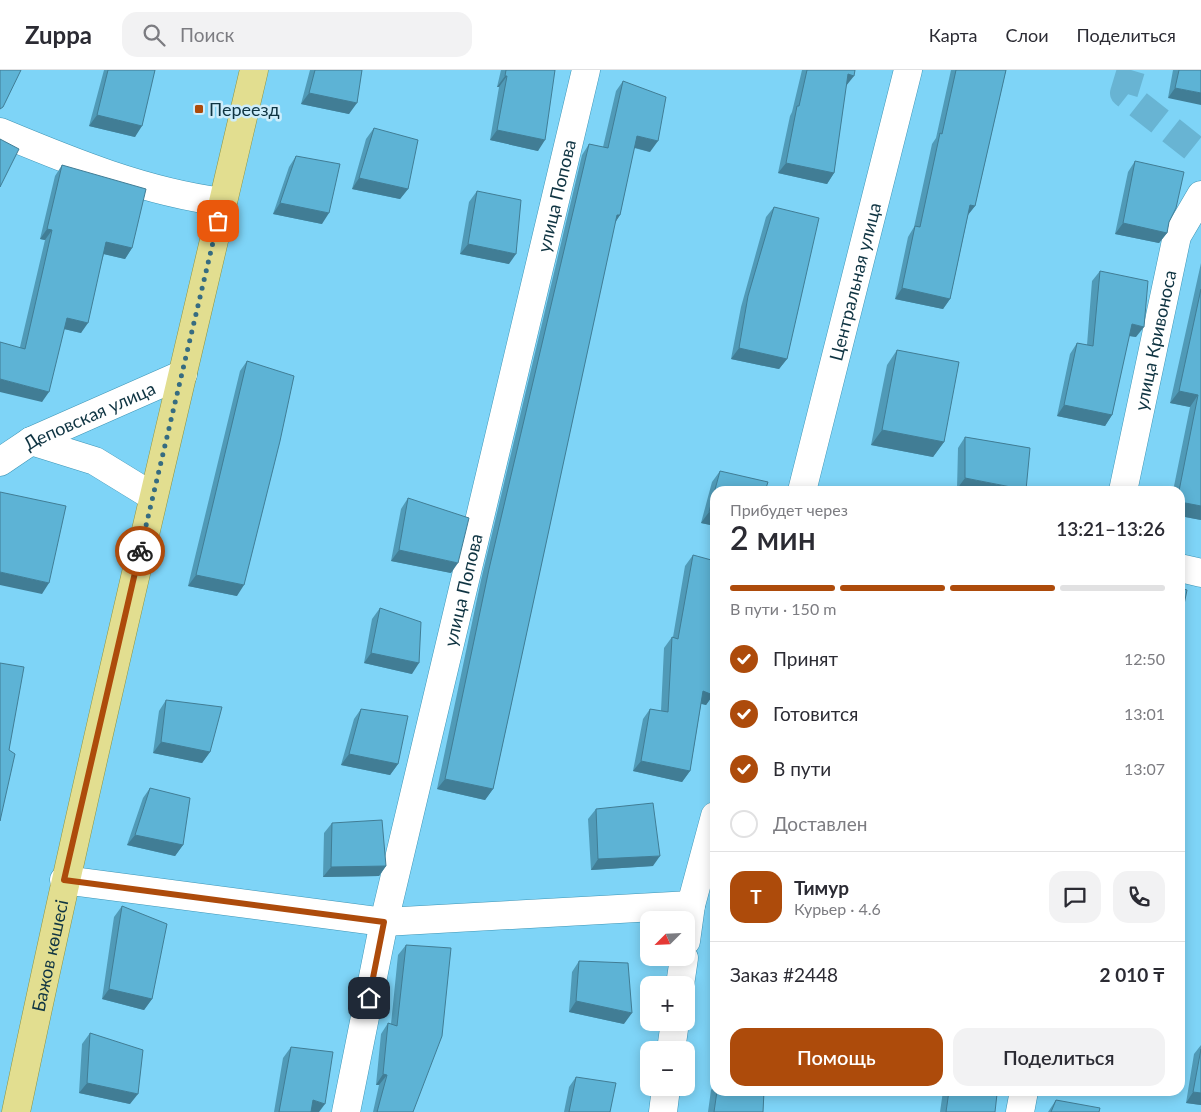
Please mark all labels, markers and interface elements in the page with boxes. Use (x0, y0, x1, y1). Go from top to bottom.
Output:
search box (122, 12, 472, 57)
text: Zuppa (25, 20, 92, 49)
icon: search (140, 21, 168, 49)
text: Поиск (180, 23, 234, 46)
text: Карта (929, 24, 977, 46)
text: Слои (1005, 24, 1049, 46)
text: Поделиться (1077, 24, 1176, 46)
place label: Переезд (209, 98, 280, 120)
marker: Переезд (193, 103, 205, 115)
street label: улица Попова (532, 137, 580, 254)
pin (197, 200, 239, 242)
street label: Центральная улица (824, 200, 885, 363)
icon: bag (204, 207, 232, 235)
street label: улица Кривоноса (1129, 268, 1181, 413)
street label: Деповская улица (19, 377, 159, 454)
text: Прибудет через (730, 500, 848, 519)
text: 13:21–13:26 (1056, 517, 1165, 540)
text: 2 мин (730, 518, 816, 557)
courier (115, 526, 165, 576)
street label: улица Попова (439, 531, 487, 649)
icon: bike (126, 537, 154, 565)
text: В пути · 150 m (730, 599, 836, 618)
icon: check (730, 645, 758, 673)
text: Принят (773, 647, 838, 670)
text: 12:50 (1124, 649, 1165, 668)
icon: check (730, 700, 758, 728)
text: Готовится (773, 702, 858, 725)
text: 13:01 (1124, 704, 1165, 723)
icon: check (730, 755, 758, 783)
text: В пути (773, 757, 831, 780)
text: 13:07 (1124, 759, 1165, 778)
text: Доставлен (773, 812, 867, 835)
button: chat (1049, 871, 1101, 923)
button: phone (1113, 871, 1165, 923)
text: Тимур (794, 876, 849, 899)
text: Т (750, 885, 762, 908)
street label: Бажов көшесі (27, 897, 72, 1014)
text: Курьер · 4.6 (794, 899, 881, 918)
north arrow (640, 911, 695, 966)
map controls (640, 911, 695, 1096)
text: Заказ #2448 (730, 963, 838, 986)
text: 2 010 ₸ (1100, 963, 1165, 986)
button: + (640, 976, 695, 1031)
pin (348, 977, 390, 1019)
icon: home (355, 984, 383, 1012)
button: Помощь (730, 1028, 943, 1086)
button: Поделиться (953, 1028, 1165, 1086)
button: − (640, 1041, 695, 1096)

